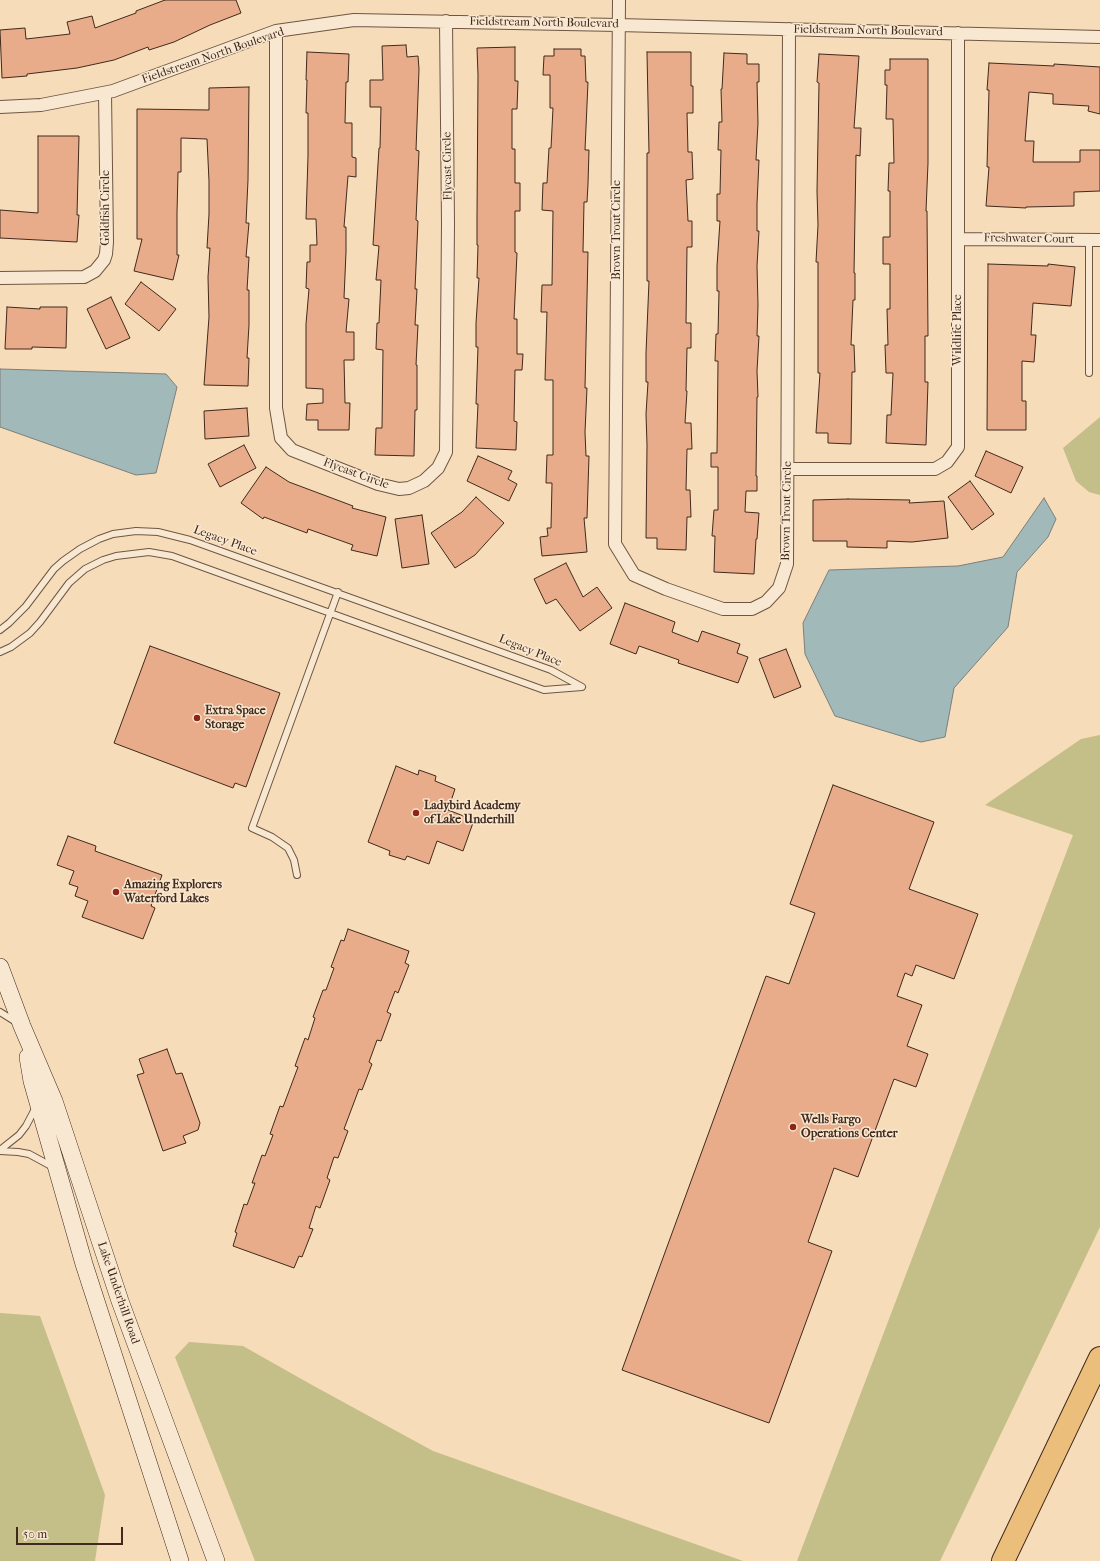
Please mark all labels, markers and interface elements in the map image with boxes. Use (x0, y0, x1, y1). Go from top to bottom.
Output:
street label: Fieldstream North Boulevard (469, 14, 619, 32)
street label: Fieldstream North Boulevard (793, 22, 943, 40)
street label: Fieldstream North Boulevard (140, 25, 286, 87)
street label: Flycast Circle (440, 131, 456, 201)
street label: Goldfish Circle (99, 170, 113, 246)
street label: Brown Trout Circle (610, 180, 624, 280)
street label: Freshwater Court (983, 231, 1075, 247)
street label: Wildlife Place (951, 294, 965, 366)
street label: Flycast Circle (321, 455, 391, 493)
street label: Brown Trout Circle (779, 461, 795, 561)
street label: Legacy Place (191, 523, 259, 559)
street label: Legacy Place (496, 632, 564, 670)
place label: Extra Space Storage (205, 704, 266, 732)
marker: Extra Space Storage (192, 713, 202, 723)
place label: Ladybird Academy of Lake Underhill (424, 799, 521, 827)
marker: Ladybird Academy of Lake Underhill (411, 808, 421, 818)
place label: Amazing Explorers Waterford Lakes (124, 878, 222, 906)
marker: Amazing Explorers Waterford Lakes (111, 887, 121, 897)
place label: Wells Fargo Operations Center (801, 1113, 898, 1141)
marker: Wells Fargo Operations Center (788, 1122, 798, 1132)
street label: Lake Underhill Road (94, 1240, 142, 1346)
scale bar (18, 1519, 125, 1545)
text: 50 m (23, 1527, 47, 1541)

